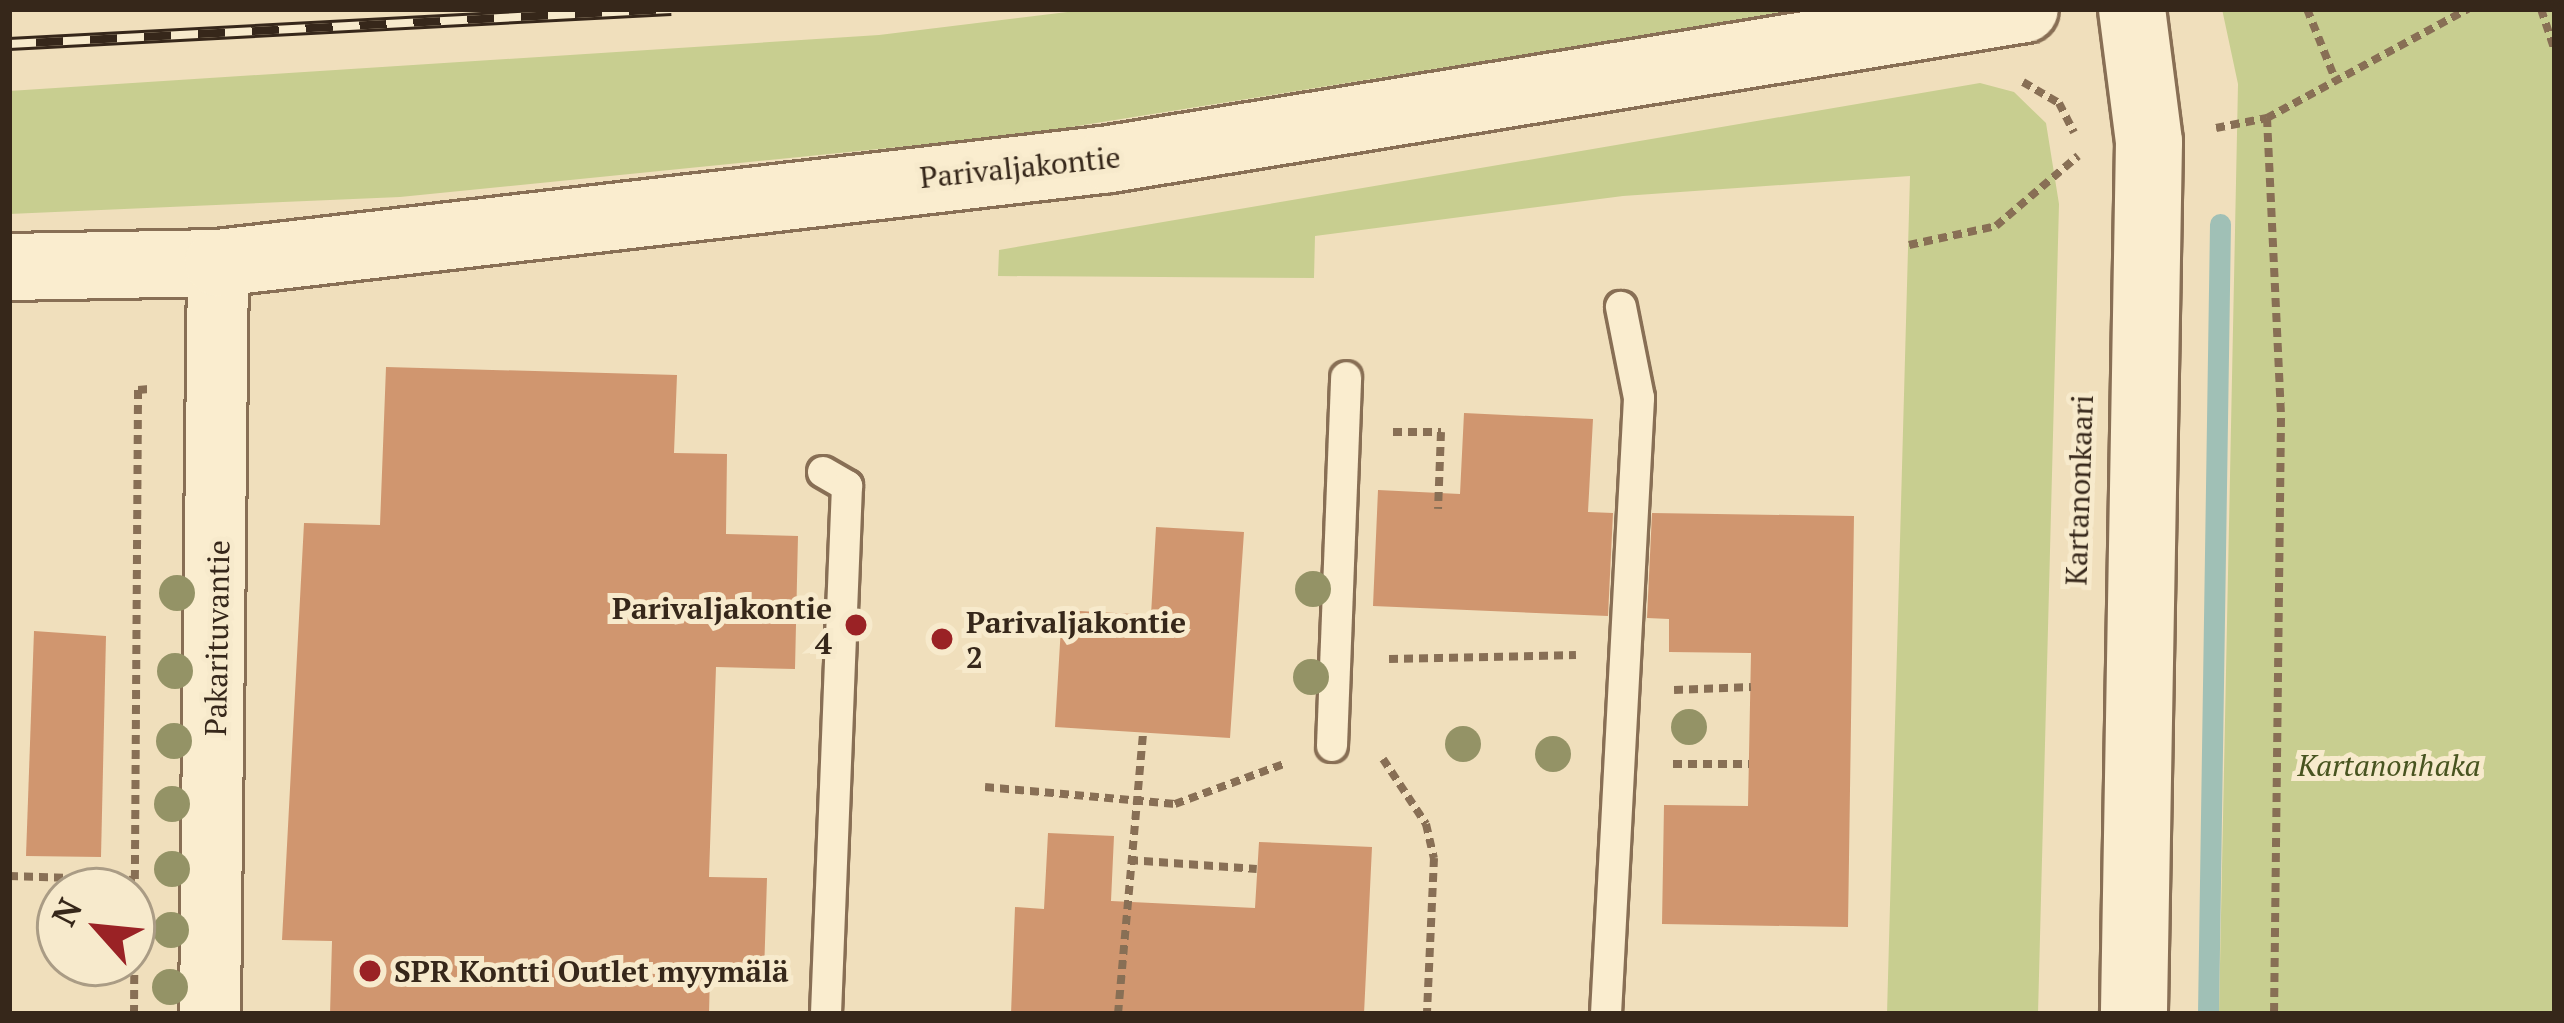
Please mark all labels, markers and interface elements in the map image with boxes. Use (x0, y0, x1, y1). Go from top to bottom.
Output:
street label: Parivaljakontie (918, 139, 1122, 195)
street label: Kartanonkaari (2058, 394, 2100, 586)
street label: Pakarituvantie (197, 540, 237, 736)
place label: Parivaljakontie 4 (612, 590, 832, 660)
place label: Parivaljakontie 2 (966, 604, 1186, 674)
marker: Parivaljakontie 4 (843, 612, 869, 638)
marker: Parivaljakontie 2 (929, 626, 955, 652)
park label: Kartanonhaka (2297, 747, 2481, 783)
north arrow (36, 867, 156, 987)
text: N (41, 891, 91, 933)
place label: SPR Kontti Outlet myymälä (394, 953, 789, 989)
marker: SPR Kontti Outlet myymälä (357, 958, 383, 984)

